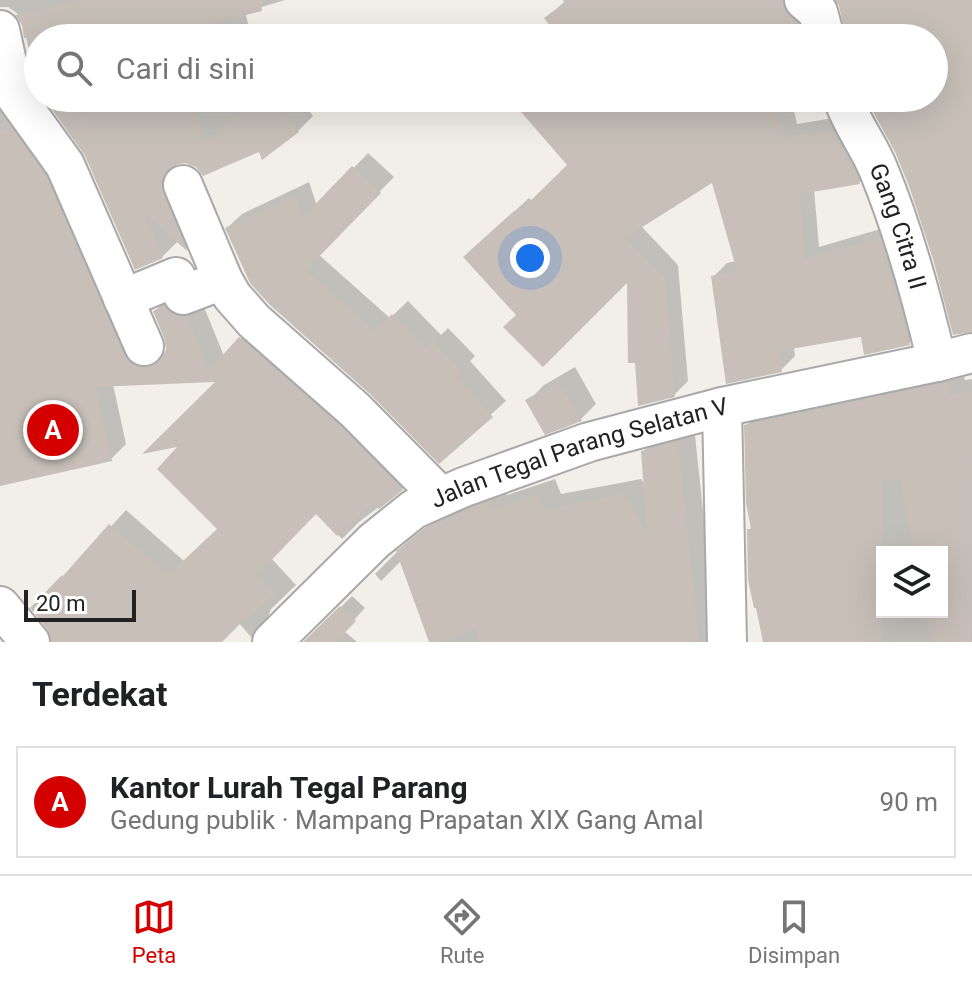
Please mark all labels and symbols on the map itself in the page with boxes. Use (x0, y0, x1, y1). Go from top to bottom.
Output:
street label: Gang Citra II (863, 159, 932, 292)
your location (510, 238, 550, 278)
street label: Jalan Tegal Parang Selatan V (426, 392, 731, 514)
pin: A (27, 400, 79, 460)
scale bar (24, 586, 136, 622)

